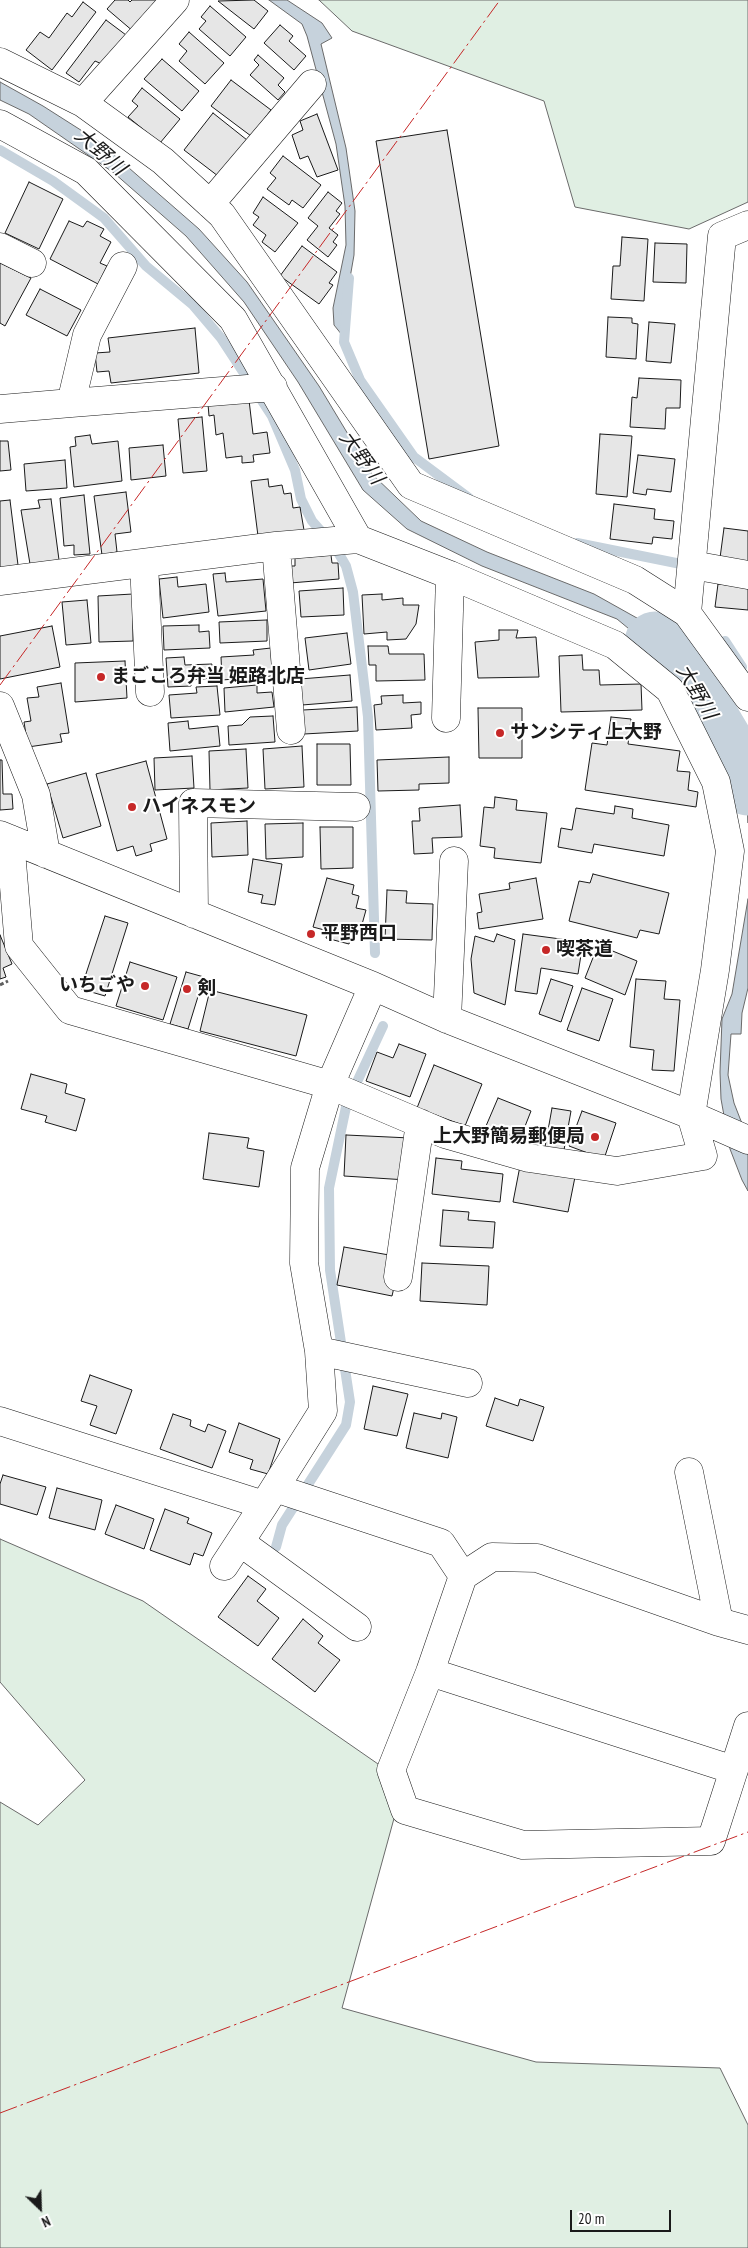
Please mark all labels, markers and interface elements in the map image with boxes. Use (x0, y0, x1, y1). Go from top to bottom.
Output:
water label: 大野川 (69, 123, 131, 181)
water label: 大野川 (334, 427, 388, 489)
water label: 大野川 (671, 660, 721, 724)
place label: まごころ弁当 姫路北店 (111, 666, 305, 688)
marker: まごころ弁当 姫路北店 (95, 671, 107, 683)
place label: サンシティ上大野 (510, 722, 662, 744)
marker: サンシティ上大野 (494, 727, 506, 739)
place label: ハイネスモン (142, 796, 256, 818)
marker: ハイネスモン (126, 801, 138, 813)
place label: 平野西口 (321, 923, 397, 945)
marker: 平野西口 (305, 928, 317, 940)
place label: 喫茶道 (556, 939, 613, 961)
marker: 喫茶道 (540, 944, 552, 956)
place label: いちごや (59, 975, 135, 997)
place label: 剣 (197, 978, 216, 1000)
marker: いちごや (139, 980, 151, 992)
marker: 剣 (181, 983, 193, 995)
place label: 上大野簡易郵便局 (433, 1126, 585, 1148)
marker: 上大野簡易郵便局 (589, 1131, 601, 1143)
north arrow (15, 2183, 65, 2233)
scale bar (573, 2200, 674, 2232)
text: 20 m (578, 2209, 604, 2228)
text: N (39, 2212, 53, 2231)

